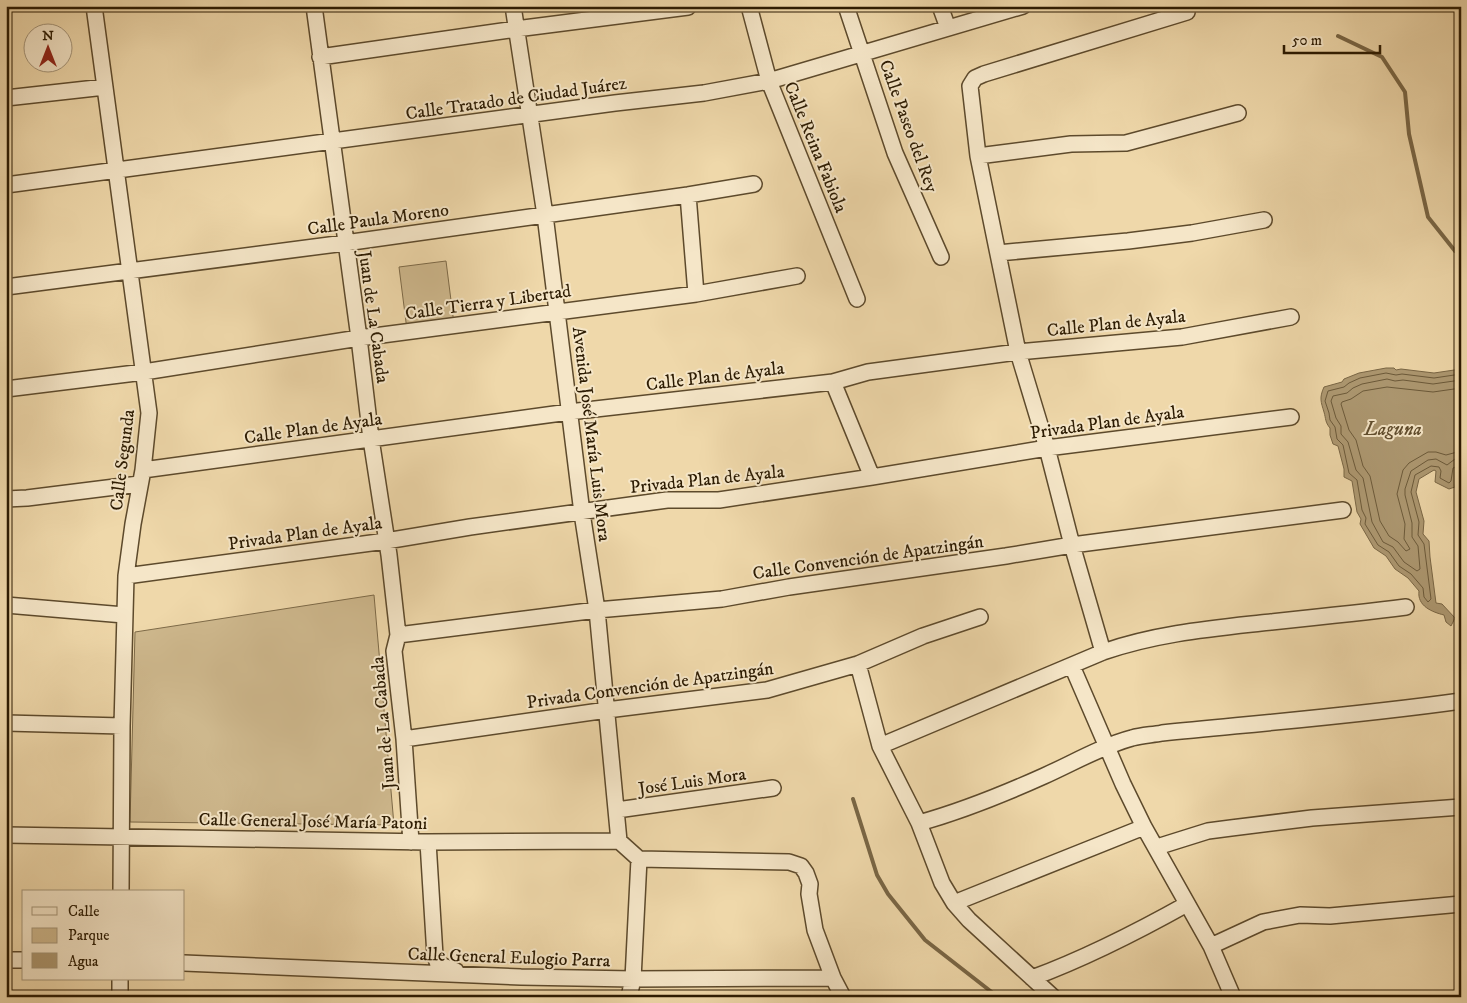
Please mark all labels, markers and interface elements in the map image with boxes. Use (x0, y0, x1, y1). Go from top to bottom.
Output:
north arrow (22, 22, 72, 72)
scale bar (1284, 22, 1381, 54)
text: N (42, 27, 54, 45)
text: 50 m (1292, 31, 1322, 50)
street label: Calle Paseo del Rey (874, 57, 942, 196)
street label: Calle Tratado de Ciudad Juárez (404, 73, 628, 125)
street label: Calle Reina Fabiola (779, 79, 852, 216)
street label: Calle Paula Moreno (306, 199, 450, 241)
street label: Juan de La Cabada (353, 248, 393, 385)
street label: Calle Tierra y Libertad (404, 280, 572, 326)
street label: Calle Plan de Ayala (1046, 306, 1187, 342)
street label: Avenida José María Luis Mora (567, 325, 615, 543)
street label: Calle Plan de Ayala (645, 358, 786, 396)
street label: Privada Plan de Ayala (1029, 401, 1186, 445)
street label: Calle Segunda (106, 408, 140, 512)
street label: Calle Plan de Ayala (243, 408, 384, 450)
water label: Laguna (1363, 418, 1422, 441)
street label: Privada Plan de Ayala (629, 461, 786, 499)
street label: Privada Plan de Ayala (227, 512, 384, 556)
street label: Calle Convención de Apatzingán (751, 531, 985, 585)
street label: Juan de La Cabada (367, 655, 401, 792)
street label: Privada Convención de Apatzingán (525, 658, 775, 714)
street label: José Luis Mora (635, 764, 748, 801)
street label: Calle General José María Patoni (198, 809, 427, 835)
legend (22, 890, 185, 980)
text: Calle (68, 902, 100, 921)
text: Parque (68, 926, 109, 945)
street label: Calle General Eulogio Parra (407, 943, 611, 973)
text: Agua (68, 952, 99, 971)

